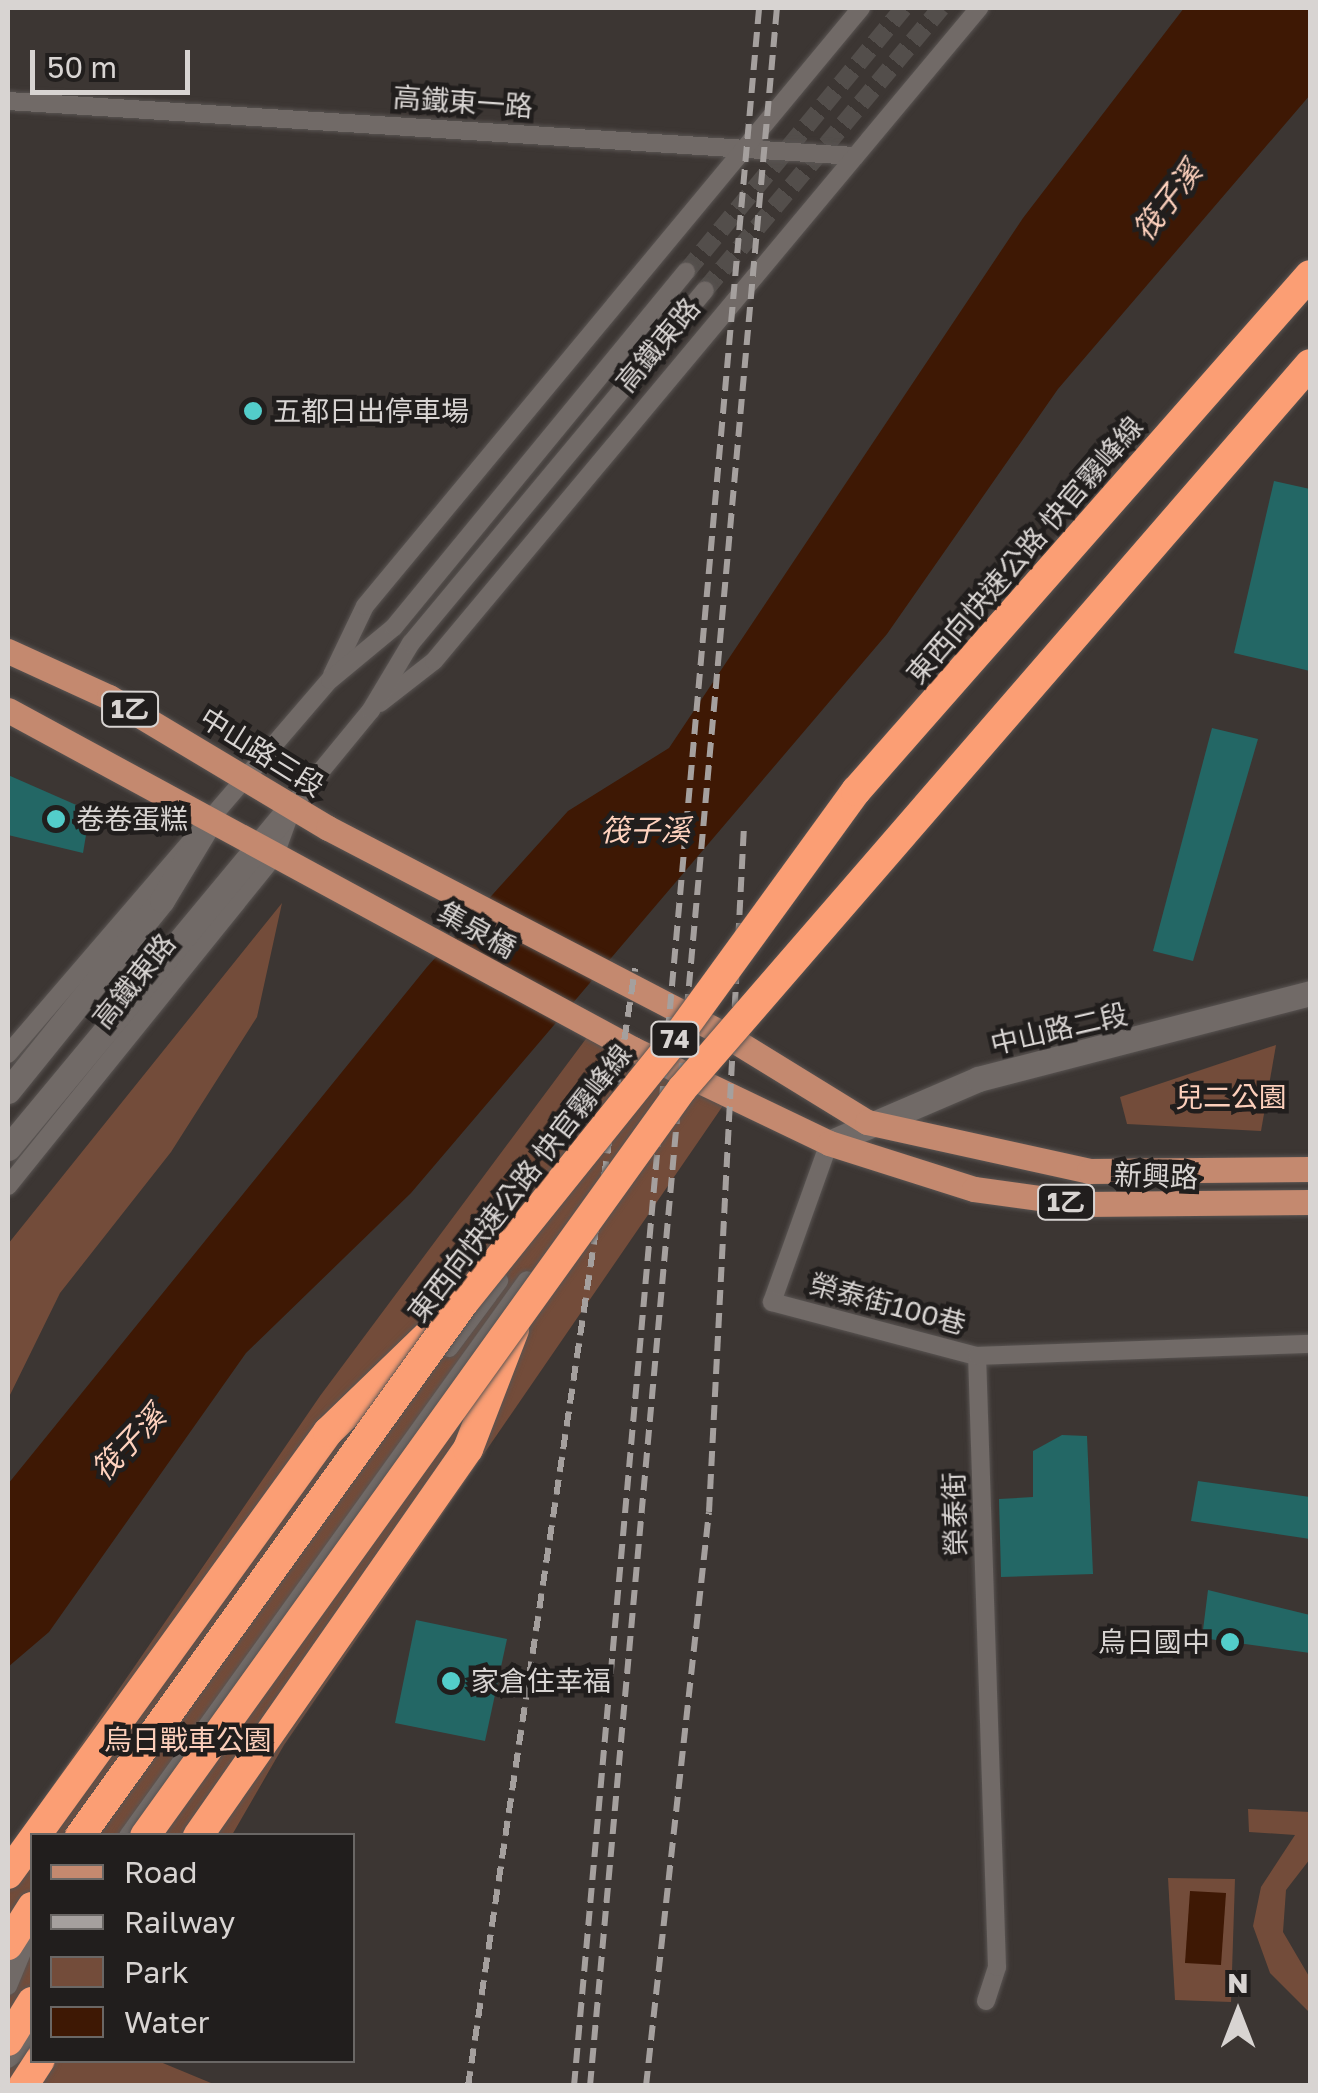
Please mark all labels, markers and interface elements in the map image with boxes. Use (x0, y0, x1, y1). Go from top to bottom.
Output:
scale bar (35, 30, 195, 92)
text: 50 m (47, 49, 117, 85)
street label: 高鐵東一路 (392, 80, 534, 124)
water label: 筏子溪 (1125, 154, 1209, 248)
street label: 高鐵東路 (609, 291, 707, 399)
place label: 五都日出停車場 (273, 394, 469, 428)
marker: 五都日出停車場 (242, 400, 264, 422)
street label: 東西向快速公路 快官霧峰線 (900, 410, 1150, 690)
road number: 1乙 (100, 689, 160, 729)
street label: 中山路三段 (194, 701, 330, 803)
place label: 卷卷蛋糕 (76, 802, 188, 836)
marker: 卷卷蛋糕 (45, 808, 67, 830)
water label: 筏子溪 (600, 812, 690, 848)
street label: 集泉橋 (432, 895, 522, 965)
street label: 高鐵東路 (86, 927, 182, 1035)
street label: 中山路二段 (987, 997, 1131, 1061)
road number: 74 (650, 1019, 700, 1059)
street label: 東西向快速公路 快官霧峰線 (401, 1038, 639, 1328)
park label: 兒二公園 (1175, 1080, 1287, 1114)
street label: 新興路 (1113, 1158, 1199, 1194)
road number: 1乙 (1036, 1182, 1096, 1222)
street label: 榮泰街100巷 (806, 1267, 970, 1341)
water label: 筏子溪 (84, 1398, 172, 1488)
street label: 榮泰街 (937, 1471, 973, 1557)
place label: 烏日國中 (1098, 1625, 1210, 1659)
marker: 烏日國中 (1219, 1631, 1241, 1653)
place label: 家倉住幸福 (471, 1664, 611, 1698)
marker: 家倉住幸福 (440, 1670, 462, 1692)
park label: 烏日戰車公園 (104, 1723, 272, 1757)
legend (30, 1833, 355, 2063)
text: Road (124, 1854, 198, 1890)
text: Railway (124, 1904, 235, 1940)
text: Park (124, 1954, 189, 1990)
north arrow (1188, 1963, 1288, 2063)
text: N (1227, 1966, 1249, 1999)
text: Water (124, 2004, 209, 2040)

